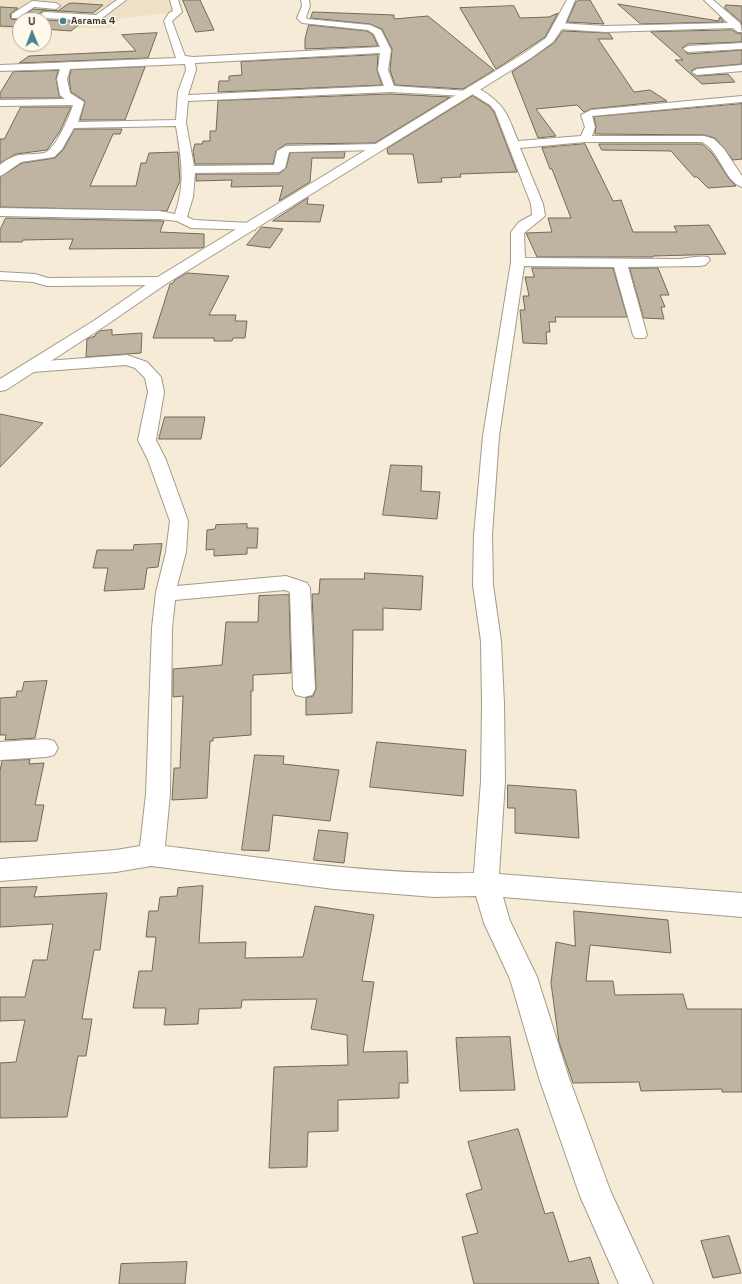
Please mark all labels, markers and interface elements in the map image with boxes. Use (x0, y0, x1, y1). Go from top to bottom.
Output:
north arrow (12, 12, 52, 52)
text: U (28, 14, 36, 28)
place label: Asrama 4 (71, 15, 115, 27)
marker: Asrama 4 (58, 16, 68, 26)

